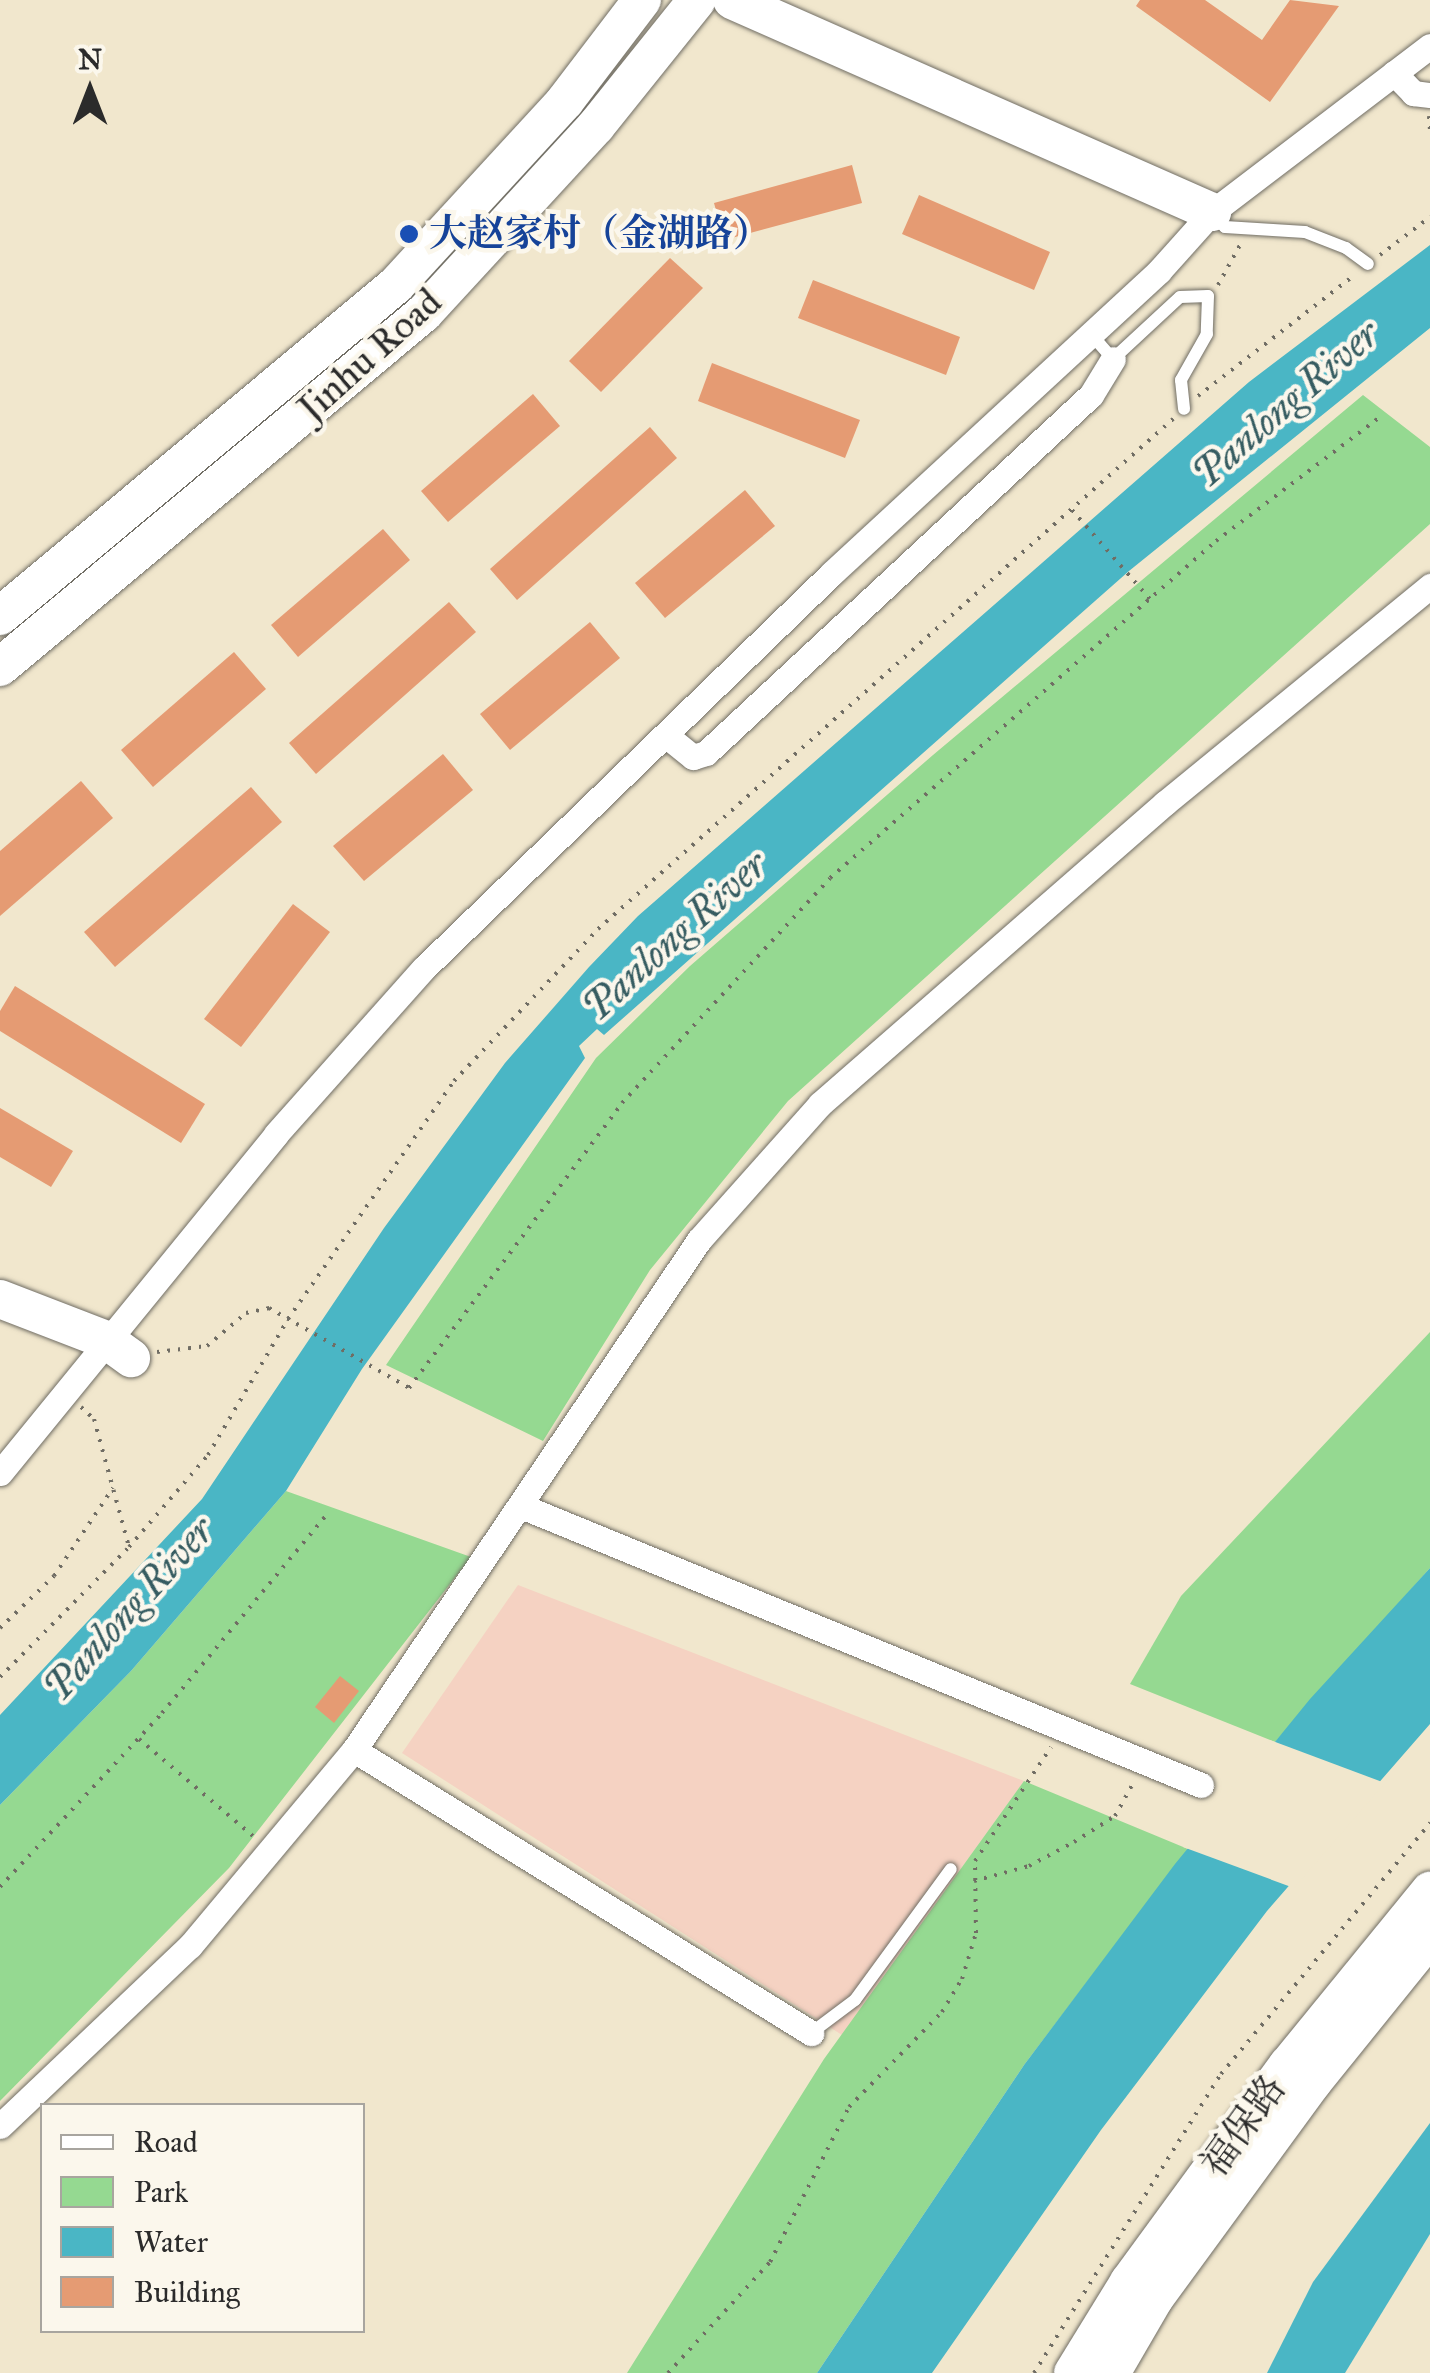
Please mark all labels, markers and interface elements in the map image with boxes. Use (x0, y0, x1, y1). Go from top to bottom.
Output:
north arrow (40, 40, 140, 140)
text: N (78, 42, 102, 77)
place label: 大赵家村（金湖路） (429, 211, 771, 257)
marker: 大赵家村（金湖路） (398, 223, 420, 245)
street label: Jinhu Road (289, 279, 451, 431)
water label: Panlong River (1183, 310, 1389, 498)
water label: Panlong River (573, 841, 777, 1031)
water label: Panlong River (34, 1507, 224, 1711)
street label: 福保路 (1191, 2066, 1295, 2186)
legend (40, 2103, 365, 2333)
text: Road (134, 2124, 198, 2160)
text: Park (134, 2174, 188, 2210)
text: Water (134, 2224, 208, 2260)
text: Building (134, 2274, 240, 2310)

